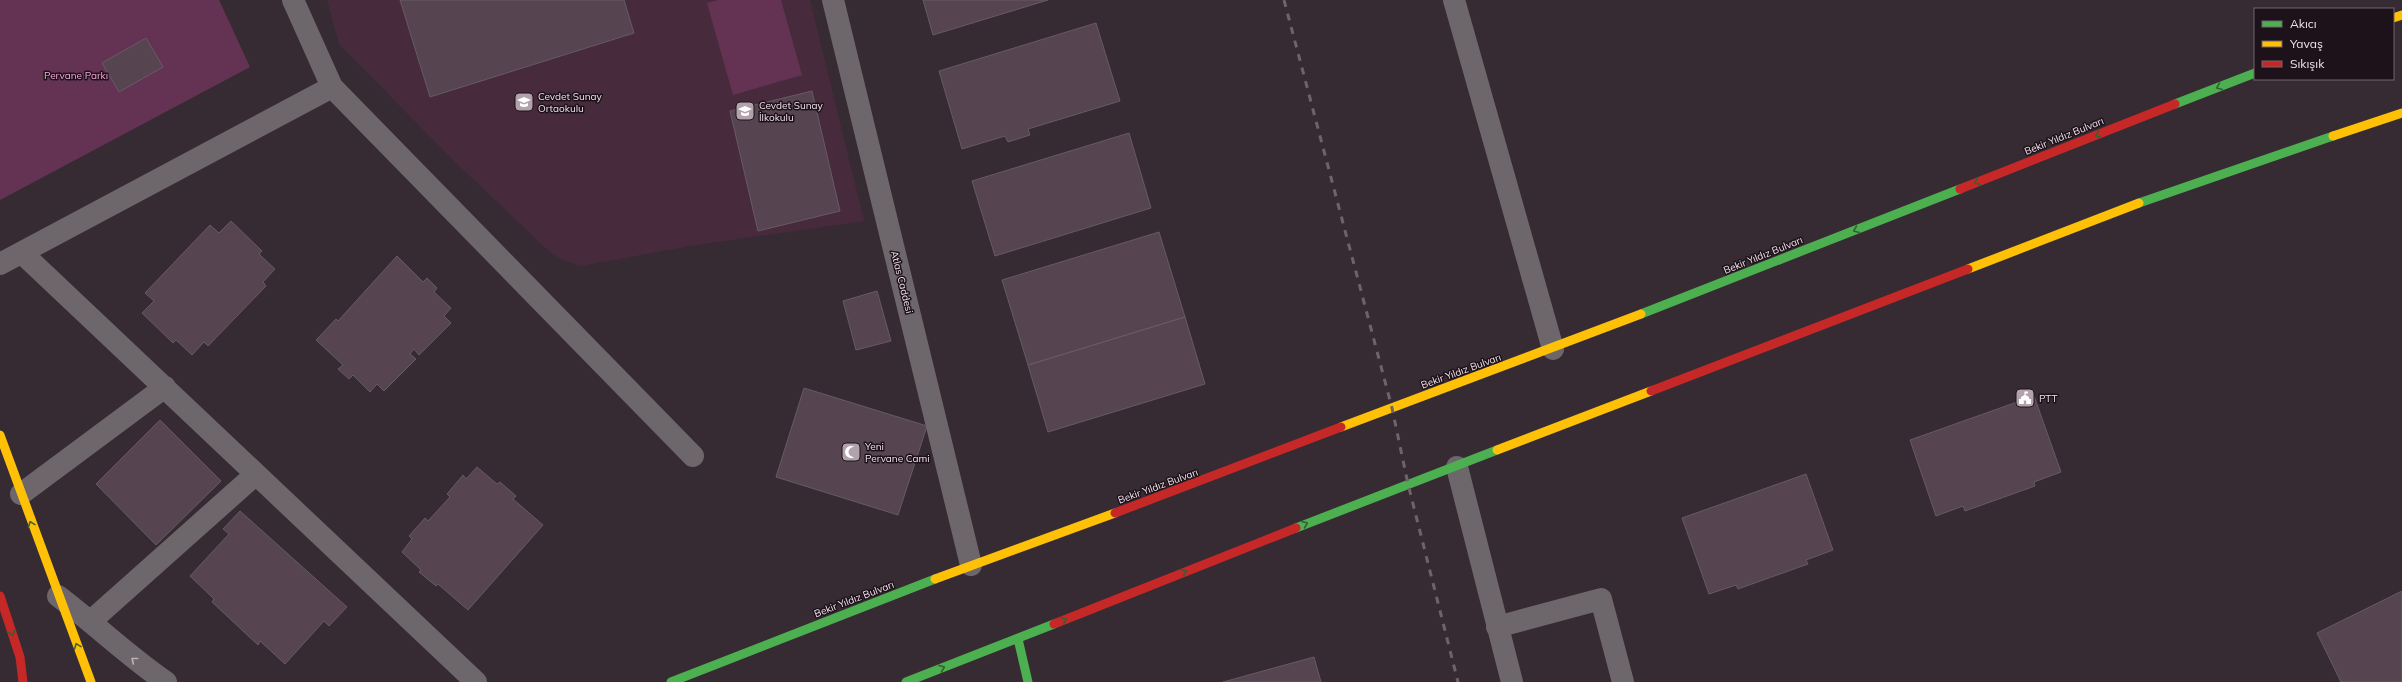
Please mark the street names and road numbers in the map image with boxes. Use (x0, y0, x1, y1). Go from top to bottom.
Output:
street label: Bekir Yıldız Bulvarı (2022, 114, 2106, 158)
street label: Bekir Yıldız Bulvarı (1721, 233, 1805, 277)
street label: Atlas Caddesi (888, 249, 916, 315)
street label: Bekir Yıldız Bulvarı (1419, 350, 1503, 392)
street label: Bekir Yıldız Bulvarı (1116, 465, 1200, 507)
street label: Bekir Yıldız Bulvarı (812, 578, 896, 620)

